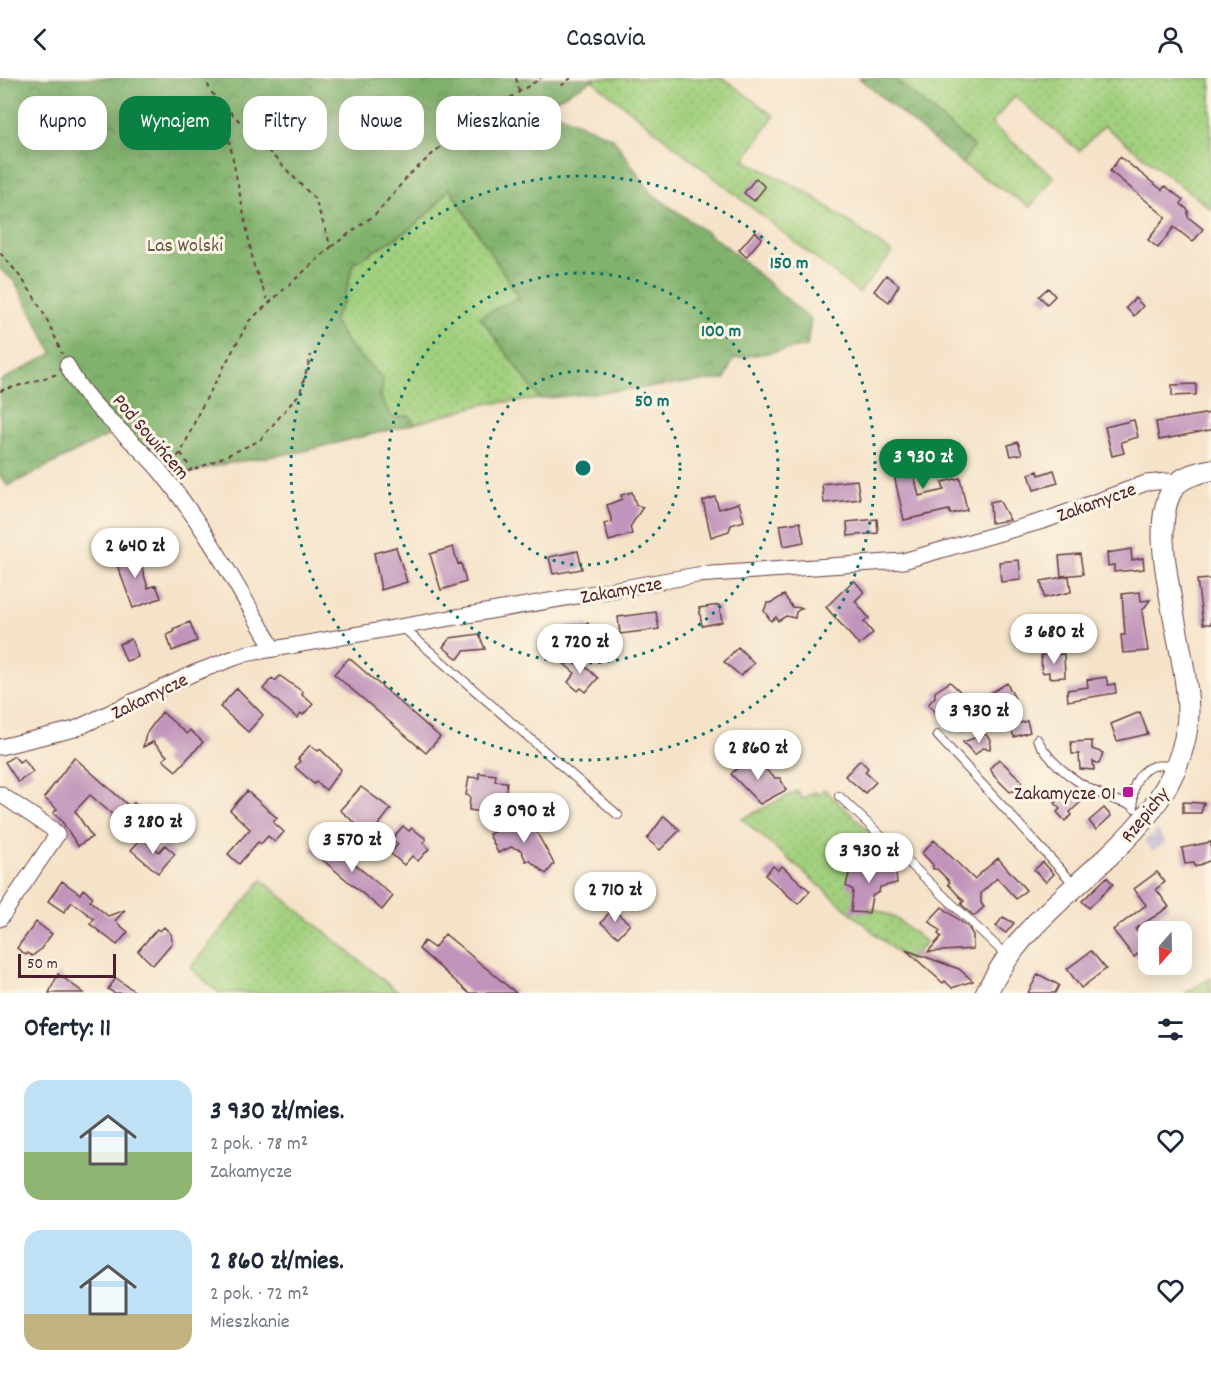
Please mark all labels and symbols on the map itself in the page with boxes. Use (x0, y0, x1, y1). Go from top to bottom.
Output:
park label: Las Wolski (147, 233, 223, 261)
text: 150 m (770, 252, 808, 277)
text: 100 m (701, 320, 741, 345)
street label: Pod Sowińcem (104, 389, 195, 487)
text: 50 m (635, 390, 669, 415)
pin: 3 930 zł (861, 439, 985, 490)
centre of rings (573, 458, 593, 478)
street label: Zakamycze (1054, 477, 1141, 531)
pin: 2 640 zł (73, 528, 197, 579)
street label: Zakamycze (579, 571, 665, 613)
pin: 3 680 zł (992, 614, 1116, 665)
pin: 2 720 zł (518, 624, 642, 675)
street label: Zakamycze (107, 667, 194, 728)
pin: 3 930 zł (917, 693, 1041, 744)
pin: 2 860 zł (696, 730, 820, 781)
place label: Zakamycze 01 (1014, 781, 1116, 809)
street label: Rzepichy (1115, 781, 1178, 850)
marker: Zakamycze 01 (1121, 785, 1135, 799)
pin: 3 090 zł (462, 793, 586, 844)
pin: 3 280 zł (91, 804, 215, 855)
pin: 3 570 zł (290, 822, 414, 873)
pin: 3 930 zł (807, 833, 931, 884)
pin: 2 710 zł (553, 872, 677, 923)
north arrow (1138, 921, 1192, 975)
scale bar (18, 951, 116, 978)

